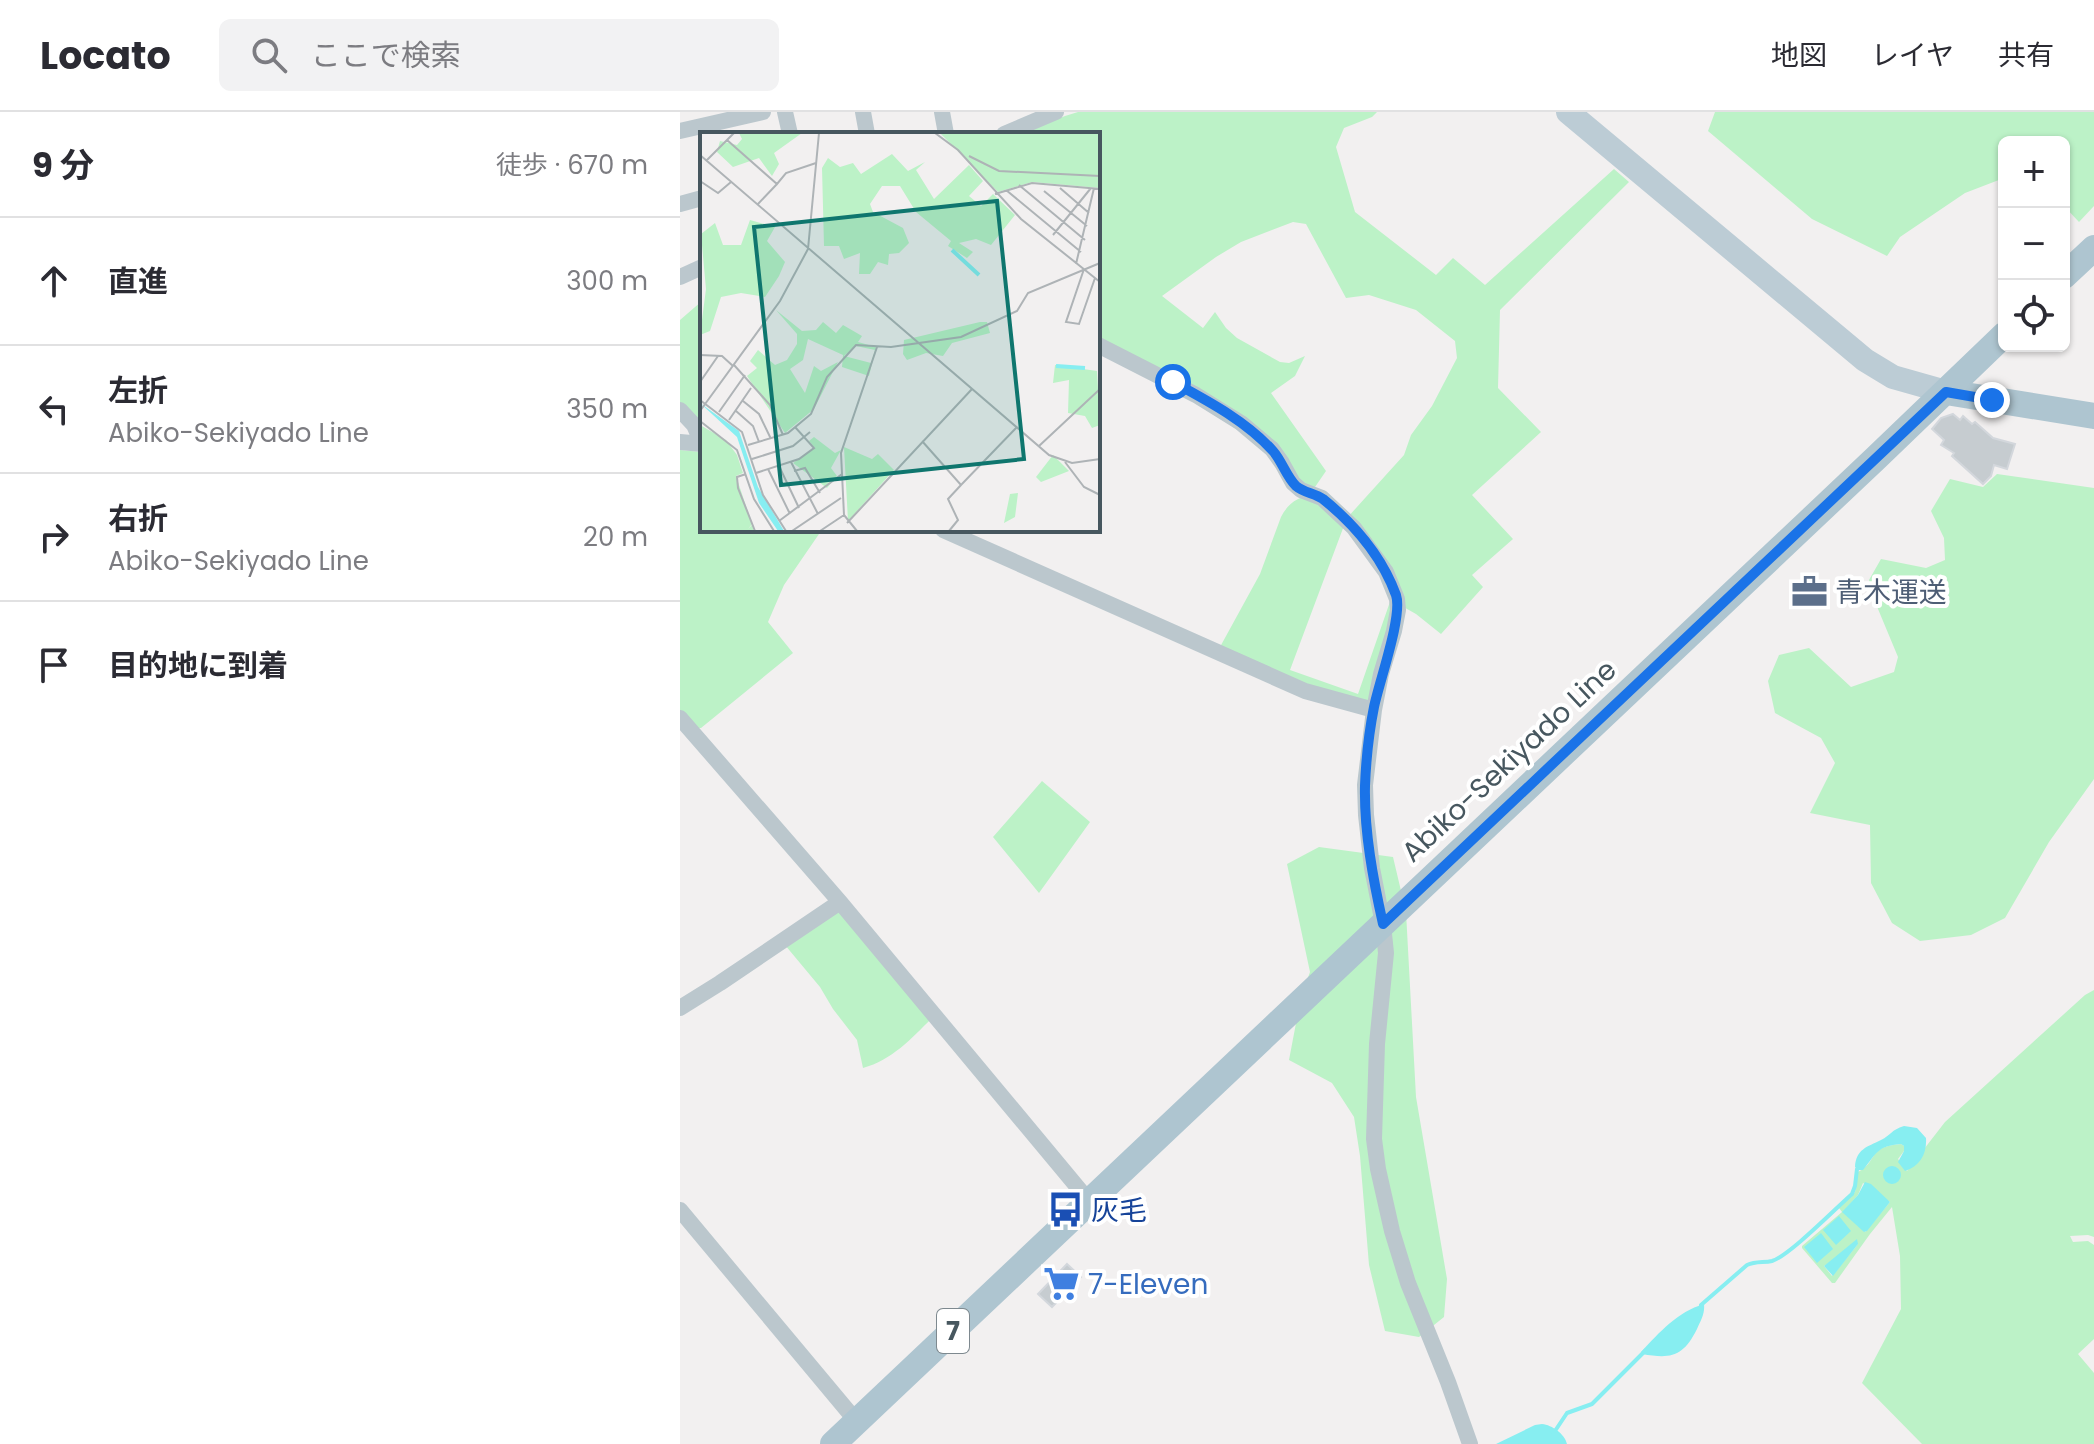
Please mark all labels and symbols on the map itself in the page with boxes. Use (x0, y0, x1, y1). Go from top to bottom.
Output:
inset map (700, 132, 1100, 532)
route start (1155, 364, 1191, 400)
route end (1974, 382, 2010, 418)
office icon: 青木運送 (1790, 573, 1828, 611)
place label: 青木運送 (1835, 573, 1947, 612)
street label: Abiko-Sekiyado Line (1393, 651, 1625, 871)
bus stop icon: 灰毛 (1046, 1191, 1084, 1229)
place label: 灰毛 (1091, 1191, 1147, 1230)
supermarket icon: 7-Eleven (1043, 1265, 1081, 1303)
place label: 7-Eleven (1088, 1265, 1208, 1304)
road number: 7 (937, 1309, 969, 1353)

